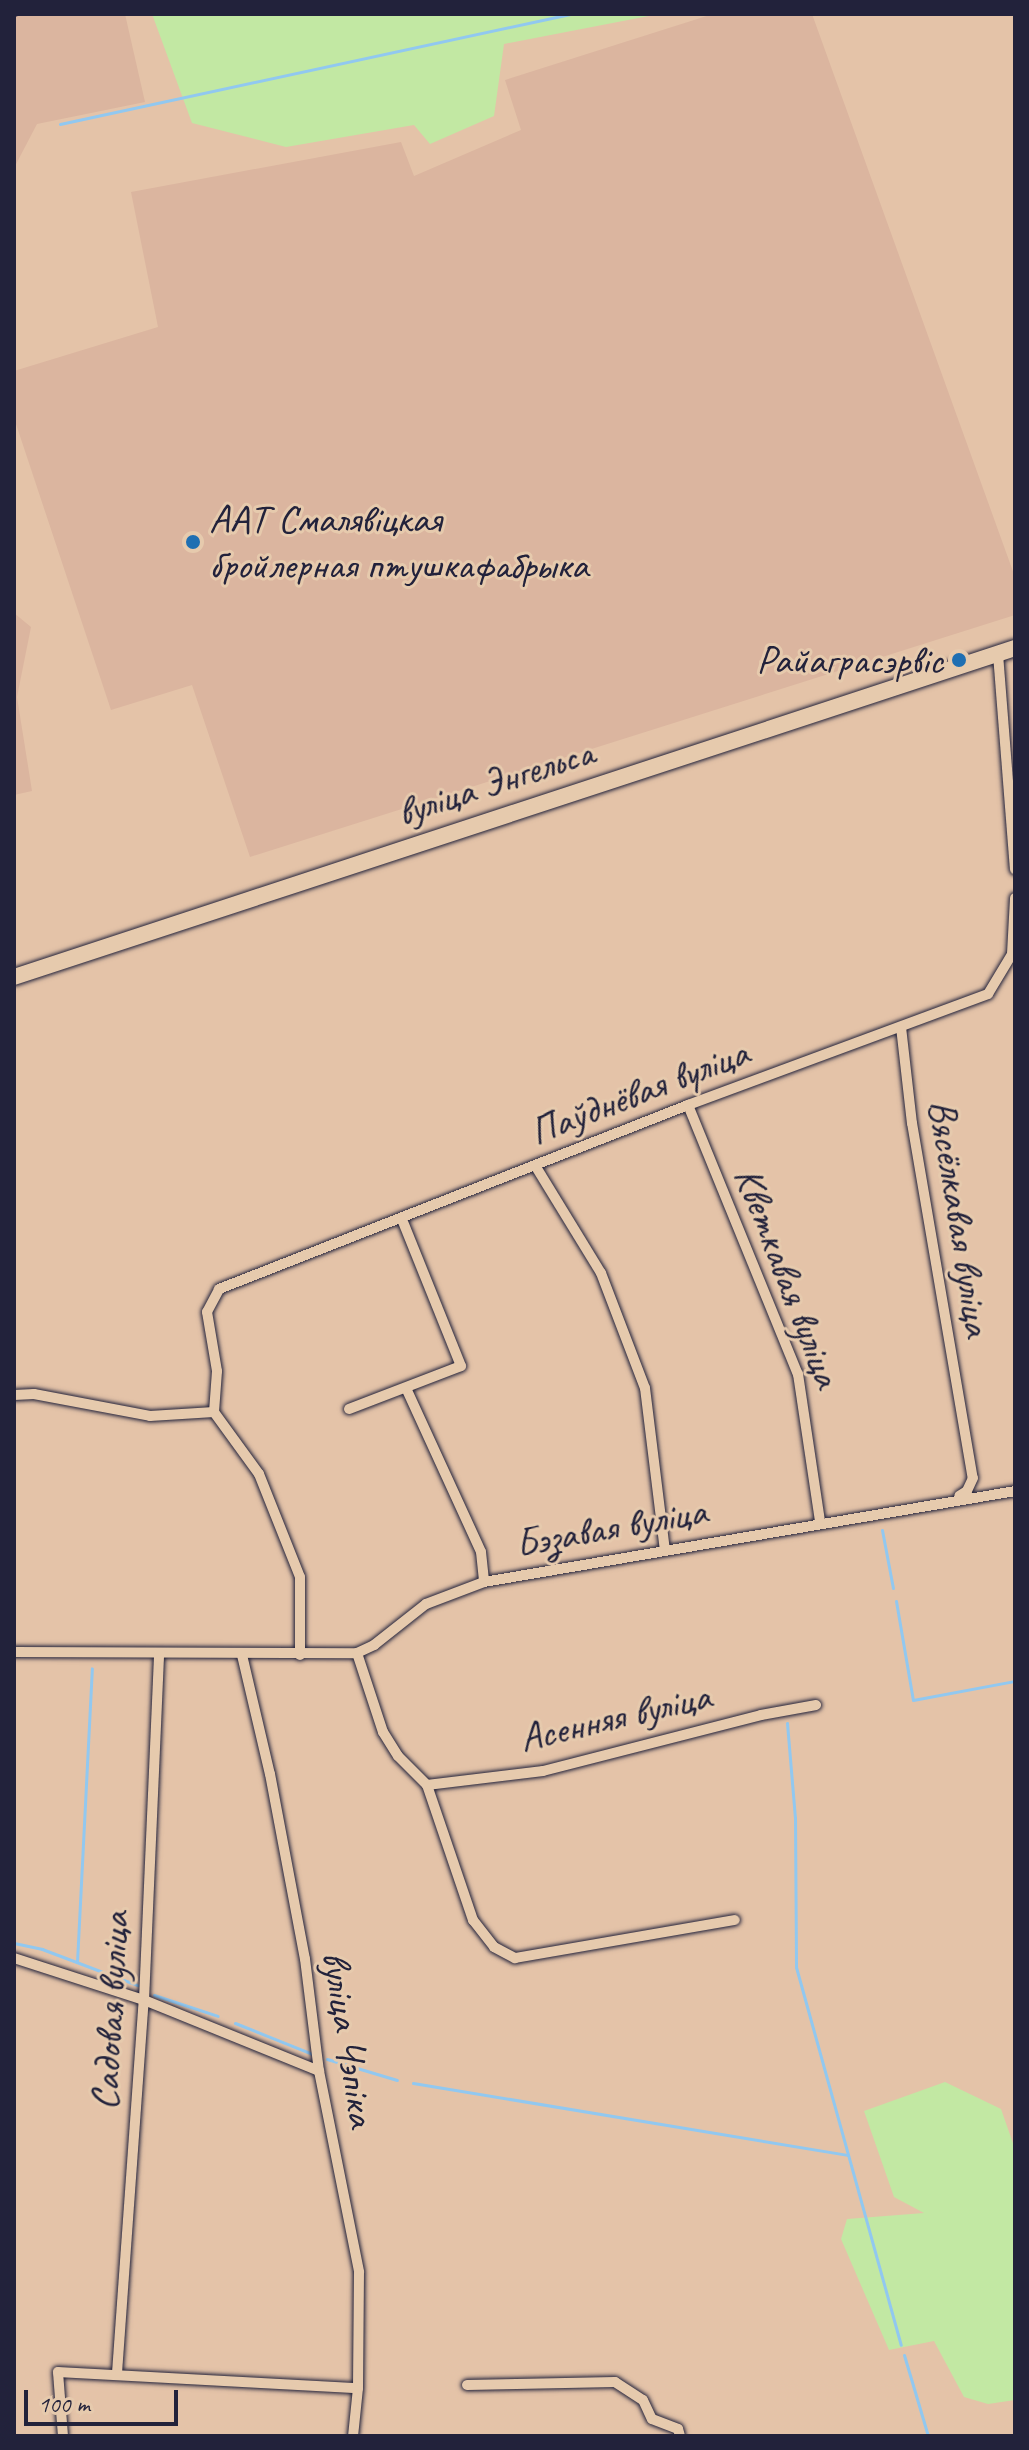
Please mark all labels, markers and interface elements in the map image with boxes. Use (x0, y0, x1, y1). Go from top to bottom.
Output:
place label: ААТ Смалявіцкая бройлерная птушкафабрыка (209, 495, 588, 589)
marker: ААТ Смалявіцкая бройлерная птушкафабрыка (184, 533, 202, 551)
place label: Райаграсэрвіс (757, 636, 943, 684)
marker: Райаграсэрвіс (950, 651, 968, 669)
street label: вуліца Энгельса (390, 728, 600, 836)
street label: Паўднёвая вуліца (523, 1028, 755, 1156)
street label: Вясёлкавая вуліца (918, 1096, 1002, 1340)
street label: Кветкавая вуліца (724, 1160, 852, 1394)
street label: Бэзавая вуліца (513, 1487, 709, 1567)
street label: Асенняя вуліца (515, 1672, 715, 1762)
street label: Садовая вуліца (81, 1912, 139, 2110)
street label: вуліца Чэпіка (311, 1948, 387, 2130)
scale bar (28, 2374, 182, 2424)
text: 100 m (38, 2389, 90, 2419)

